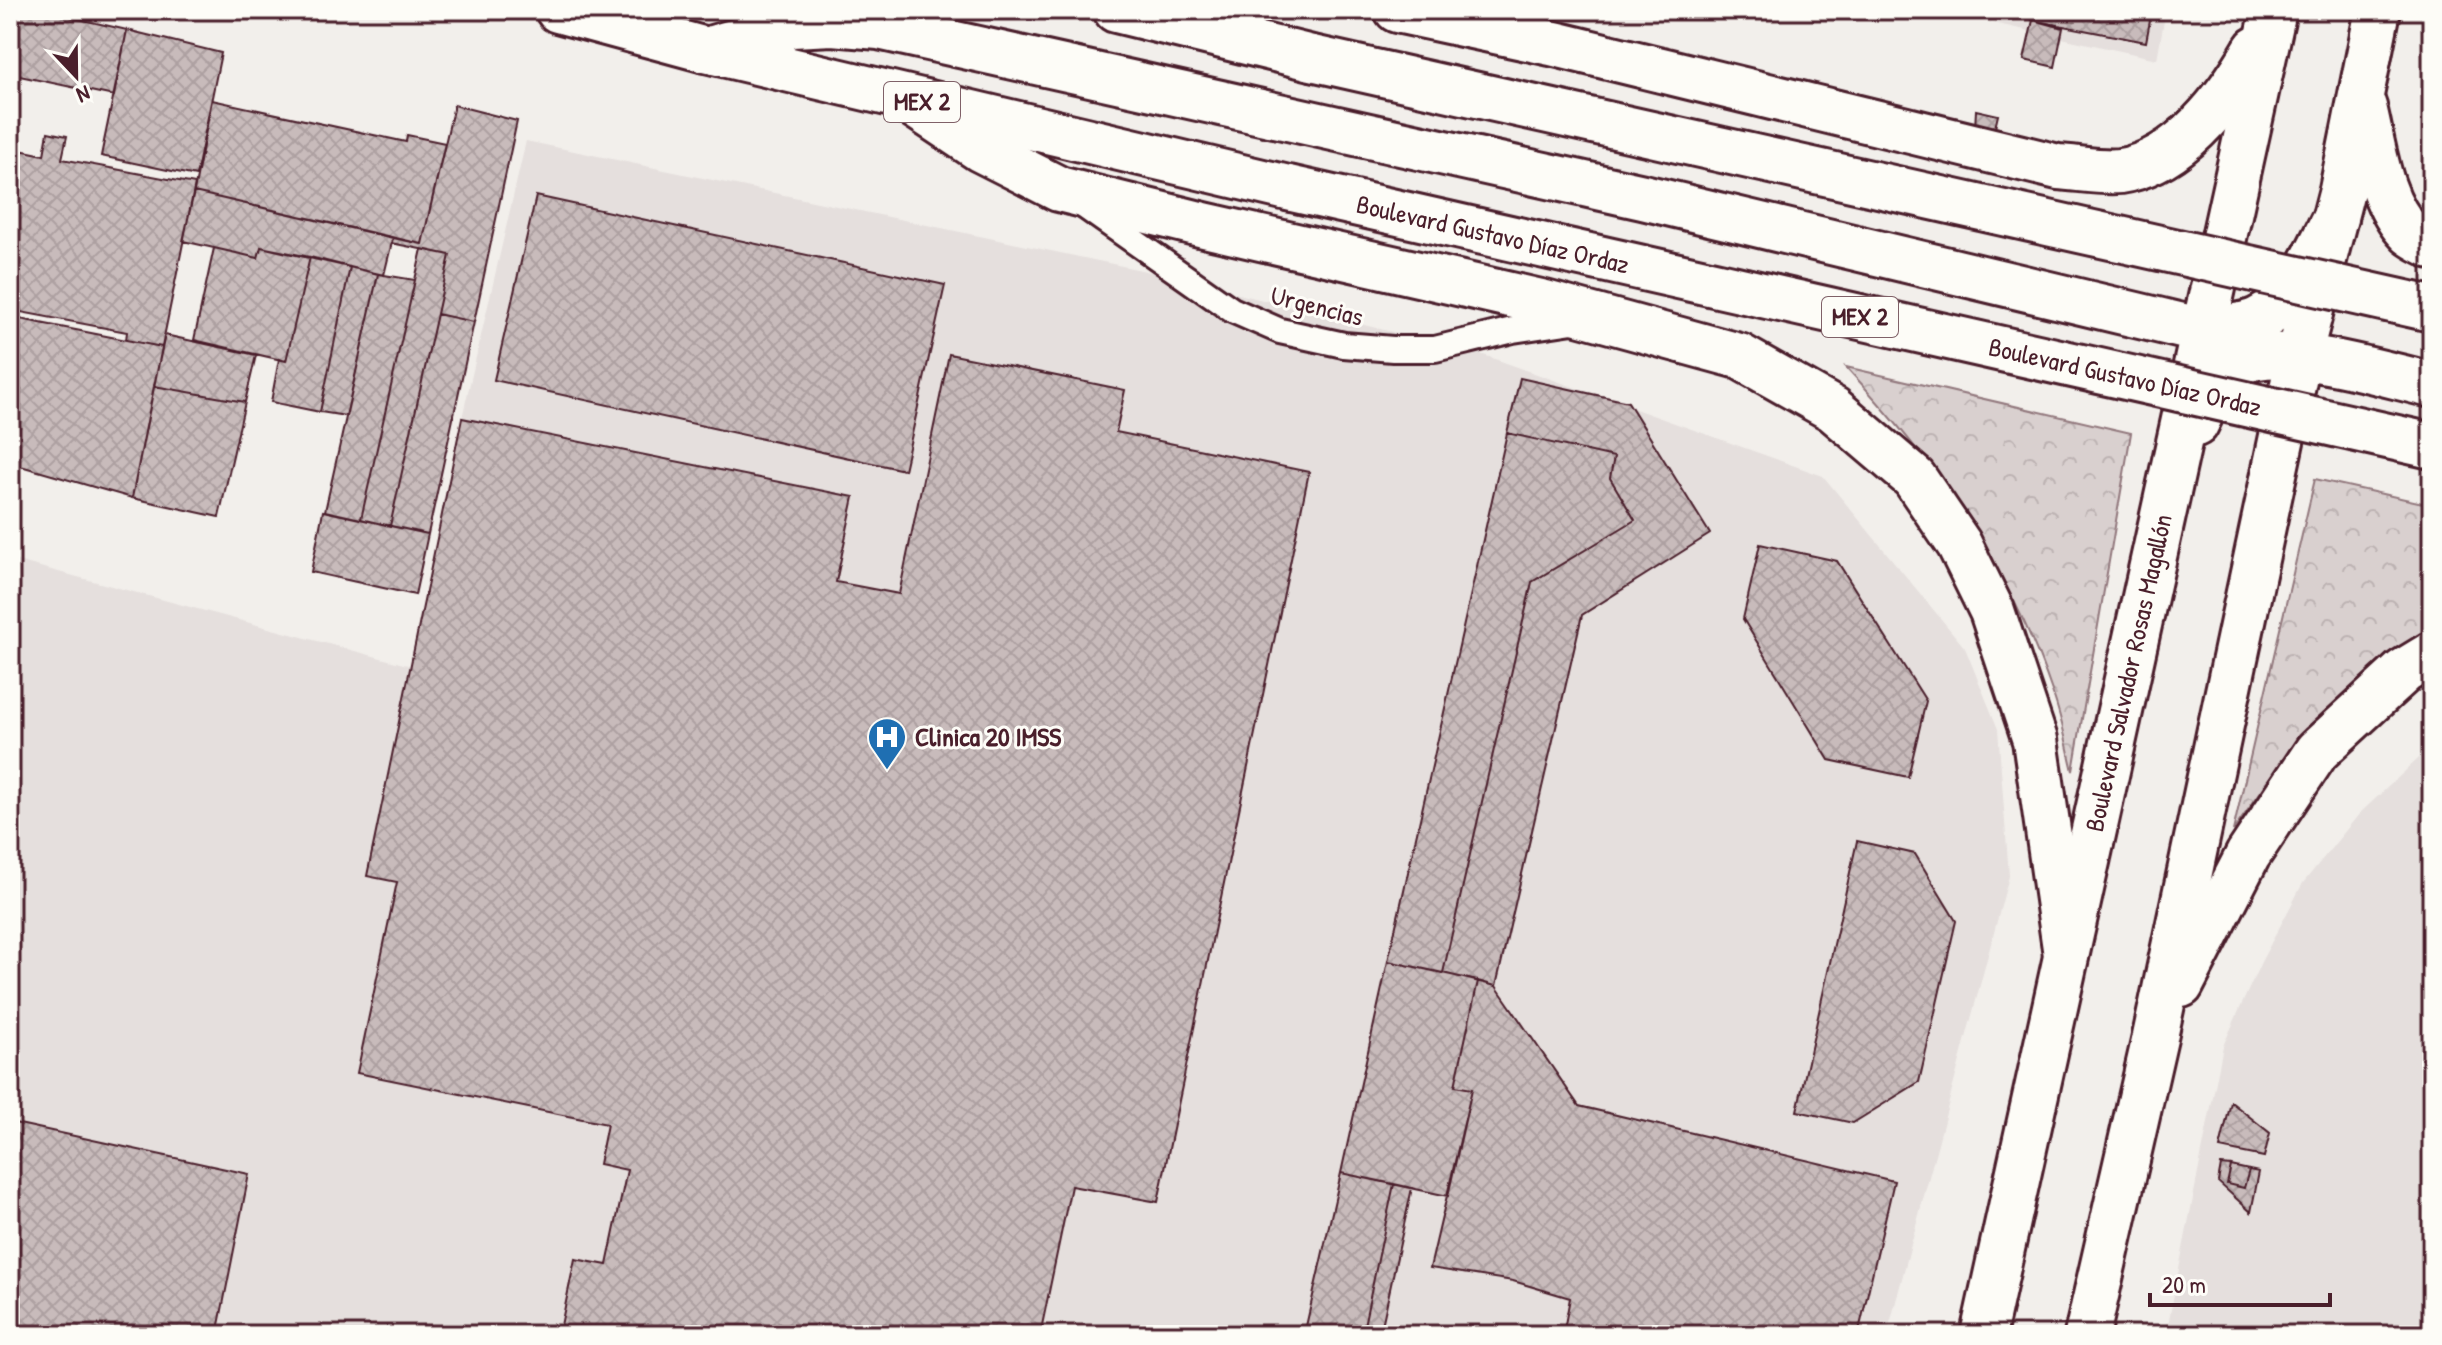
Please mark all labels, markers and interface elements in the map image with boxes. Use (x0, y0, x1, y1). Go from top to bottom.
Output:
north arrow (36, 36, 116, 116)
text: N (72, 78, 95, 111)
road number: MEX 2 (884, 82, 960, 122)
street label: Boulevard Gustavo Díaz Ordaz (1353, 186, 1633, 281)
street label: Urgencias (1267, 277, 1367, 334)
road number: MEX 2 (1822, 297, 1898, 337)
street label: Boulevard Gustavo Díaz Ordaz (1985, 329, 2265, 424)
street label: Boulevard Salvador Rosas Magallón (2076, 511, 2180, 835)
hospital icon: Clinica 20 IMSS (866, 716, 908, 771)
place label: Clinica 20 IMSS (915, 719, 1061, 754)
scale bar (2150, 1257, 2330, 1307)
text: 20 m (2162, 1268, 2206, 1300)

